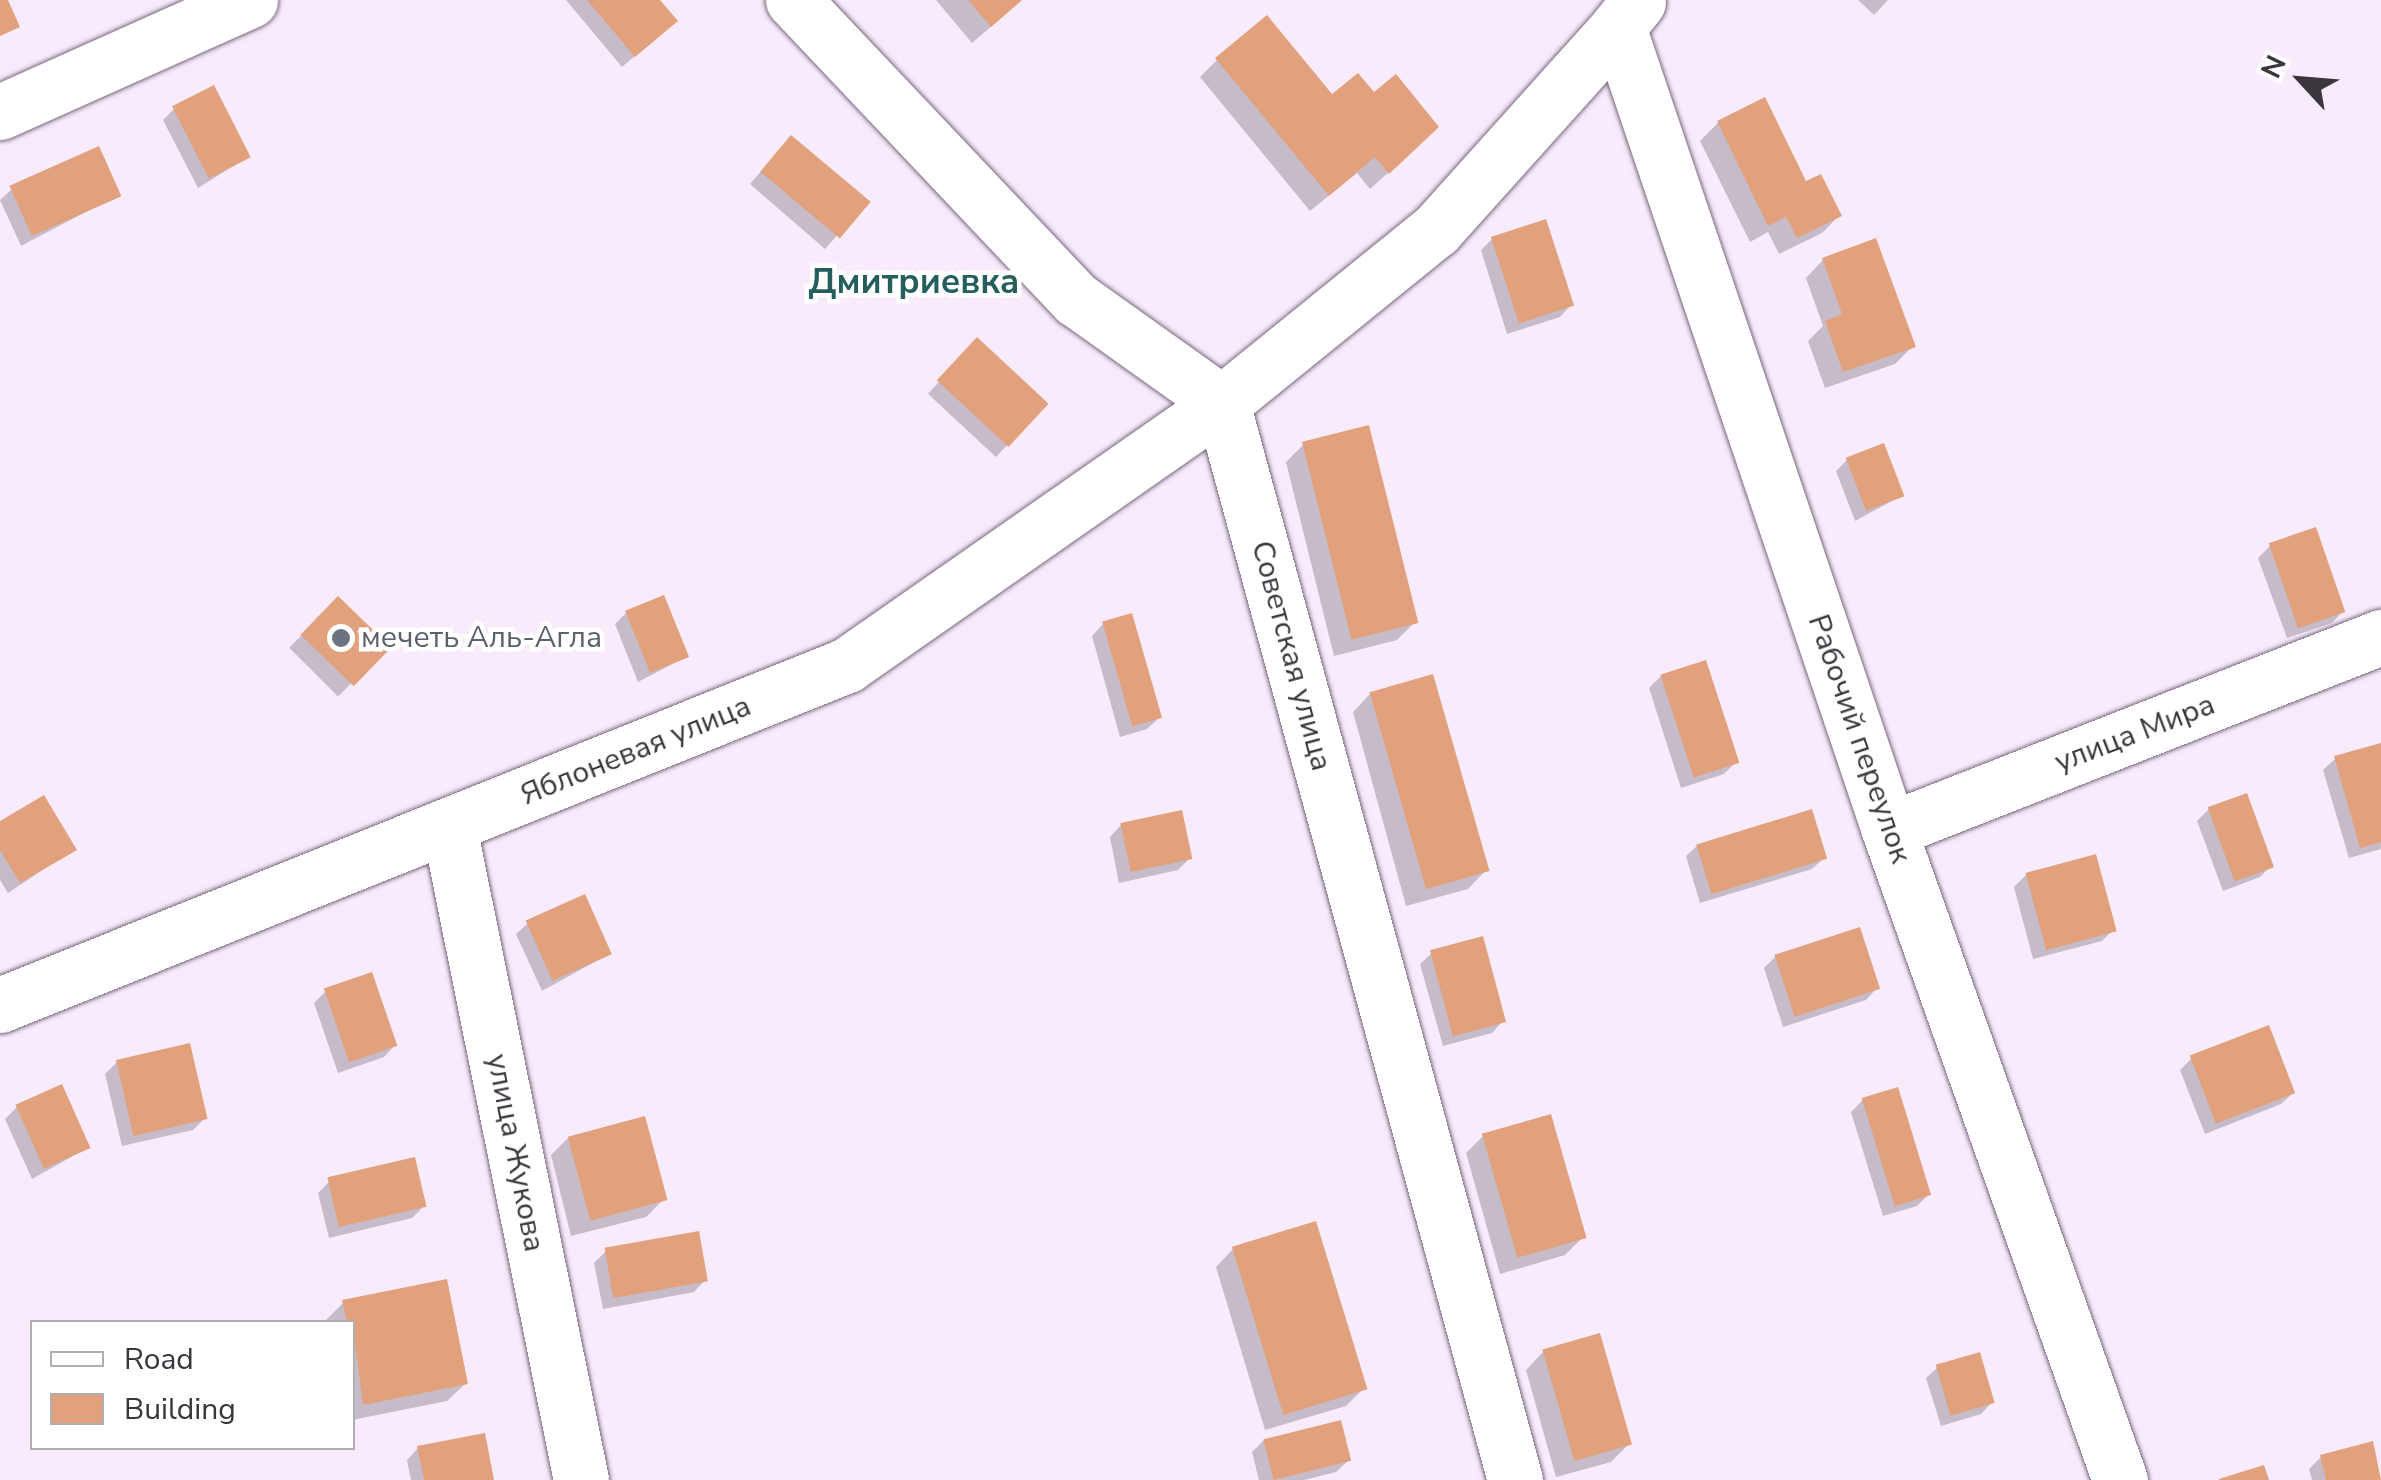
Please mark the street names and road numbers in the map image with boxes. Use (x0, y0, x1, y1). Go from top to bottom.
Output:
street label: Советская улица (1243, 537, 1339, 775)
street label: Рабочий переулок (1800, 610, 1918, 868)
street label: улица Мира (2050, 687, 2220, 781)
street label: Яблоневая улица (516, 688, 756, 814)
street label: улица Жукова (478, 1051, 552, 1255)

